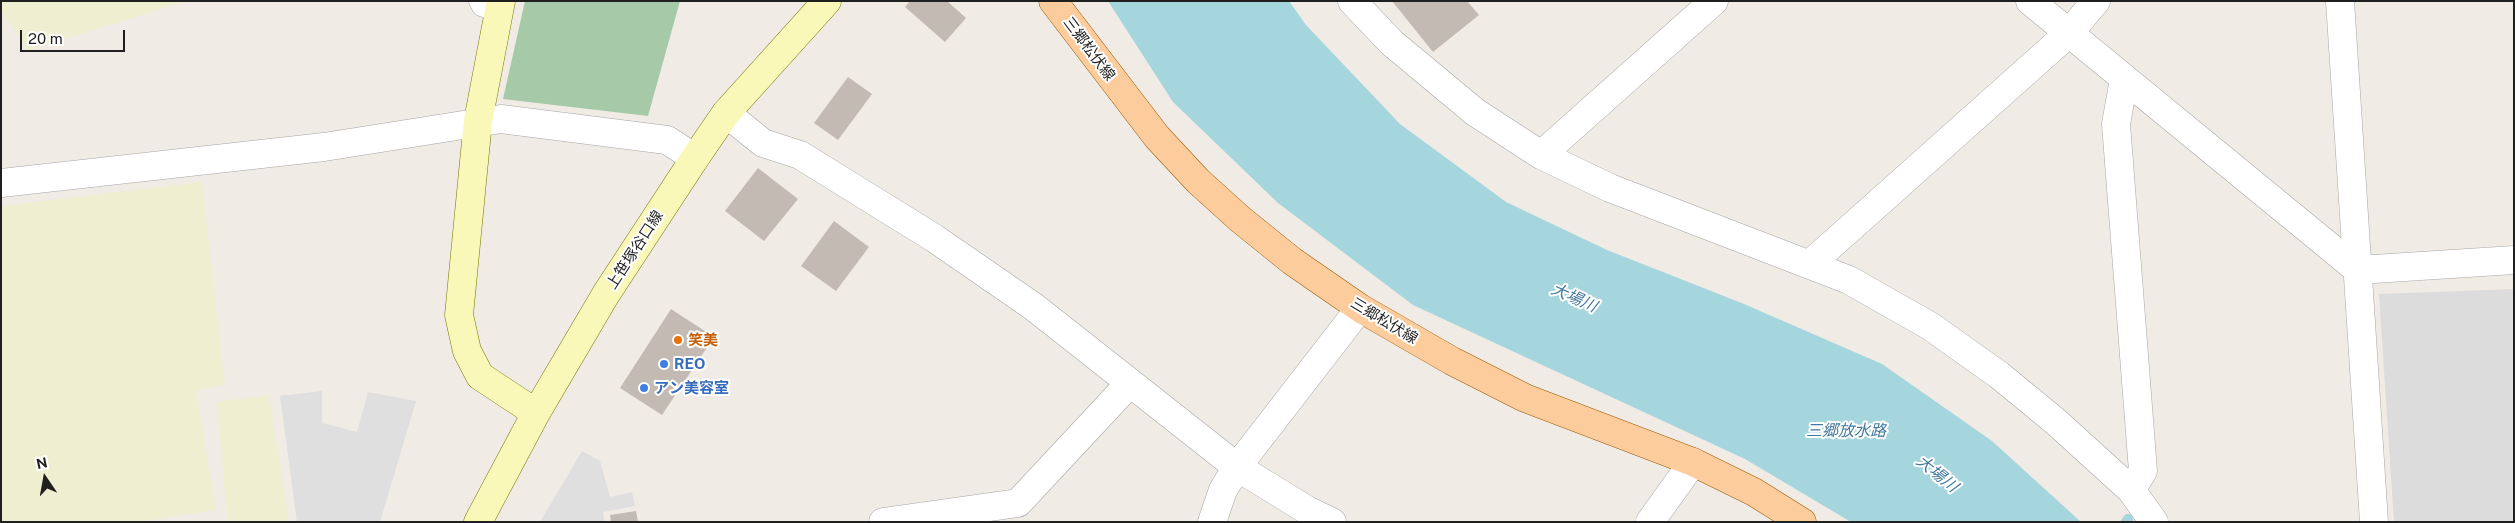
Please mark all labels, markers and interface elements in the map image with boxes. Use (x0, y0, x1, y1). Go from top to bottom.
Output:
street label: 三郷松伏線 (1059, 14, 1119, 84)
scale bar (22, 20, 128, 52)
text: 20 m (28, 30, 63, 47)
street label: 上笹塚谷口線 (603, 207, 667, 293)
water label: 大場川 (1548, 279, 1600, 317)
street label: 三郷松伏線 (1347, 294, 1421, 348)
place label: 笑美 (688, 331, 718, 349)
marker: 笑美 (672, 334, 684, 346)
place label: REO (674, 355, 705, 373)
marker: REO (658, 358, 670, 370)
place label: アン美容室 (654, 379, 729, 397)
marker: アン美容室 (638, 382, 650, 394)
water label: 三郷放水路 (1806, 421, 1886, 441)
water label: 大場川 (1912, 451, 1962, 497)
north arrow (20, 453, 70, 503)
text: N (35, 454, 49, 472)

